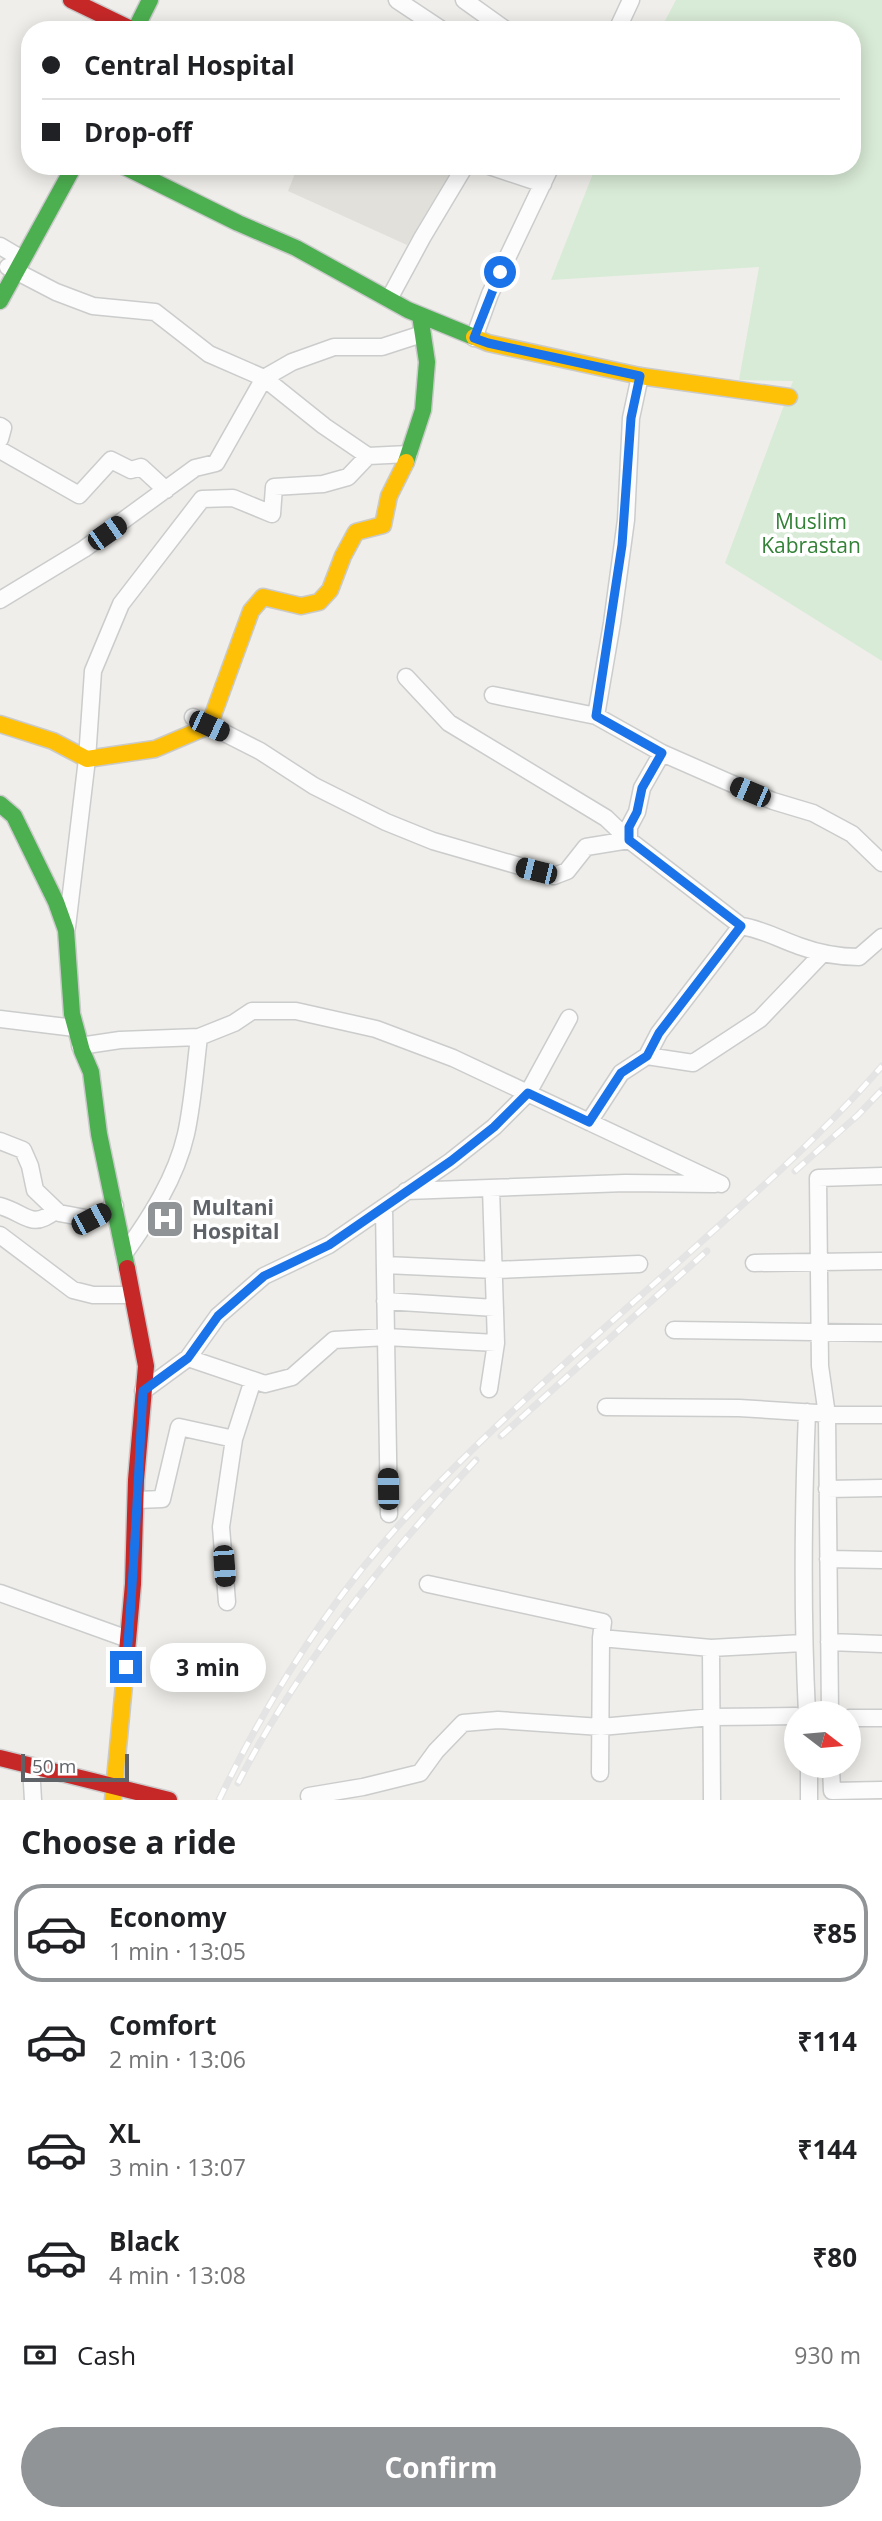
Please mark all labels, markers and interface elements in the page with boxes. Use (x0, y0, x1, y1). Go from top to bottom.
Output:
text: Central Hospital (84, 47, 295, 83)
text: Drop-off (84, 114, 192, 150)
route start (484, 256, 516, 288)
park label: Muslim Kabrastan (761, 507, 861, 559)
car (84, 512, 131, 554)
car (186, 708, 233, 744)
car (727, 774, 774, 810)
car (514, 856, 559, 886)
place label: Multani Hospital (192, 1193, 279, 1245)
hospital icon: Multani Hospital (144, 1198, 186, 1240)
car (68, 1200, 115, 1238)
car (378, 1468, 399, 1510)
car (213, 1544, 236, 1588)
callout: 3 min (150, 1642, 266, 1692)
route end (110, 1651, 142, 1683)
text: 3 min (176, 1651, 240, 1683)
north arrow (784, 1701, 861, 1778)
map controls (784, 1701, 861, 1778)
scale bar (21, 1751, 130, 1783)
text: 50 m (32, 1753, 76, 1779)
text: Choose a ride (21, 1820, 236, 1863)
text: Economy (109, 1899, 227, 1935)
icon: car (25, 1902, 88, 1965)
text: ₹85 (812, 1915, 857, 1951)
text: 1 min · 13:05 (109, 1935, 246, 1967)
text: Comfort (109, 2007, 216, 2043)
icon: car (25, 2010, 88, 2073)
text: ₹114 (798, 2023, 857, 2059)
text: 2 min · 13:06 (109, 2043, 246, 2075)
text: XL (109, 2115, 141, 2151)
icon: car (25, 2118, 88, 2181)
text: ₹144 (798, 2131, 857, 2167)
text: 3 min · 13:07 (109, 2151, 246, 2183)
text: Black (109, 2223, 180, 2259)
icon: car (25, 2226, 88, 2289)
text: ₹80 (812, 2239, 857, 2275)
text: 4 min · 13:08 (109, 2259, 246, 2291)
icon: cash (21, 2336, 59, 2374)
text: Cash (77, 2337, 136, 2373)
text: 930 m (794, 2339, 861, 2371)
button: Confirm (21, 2427, 861, 2507)

